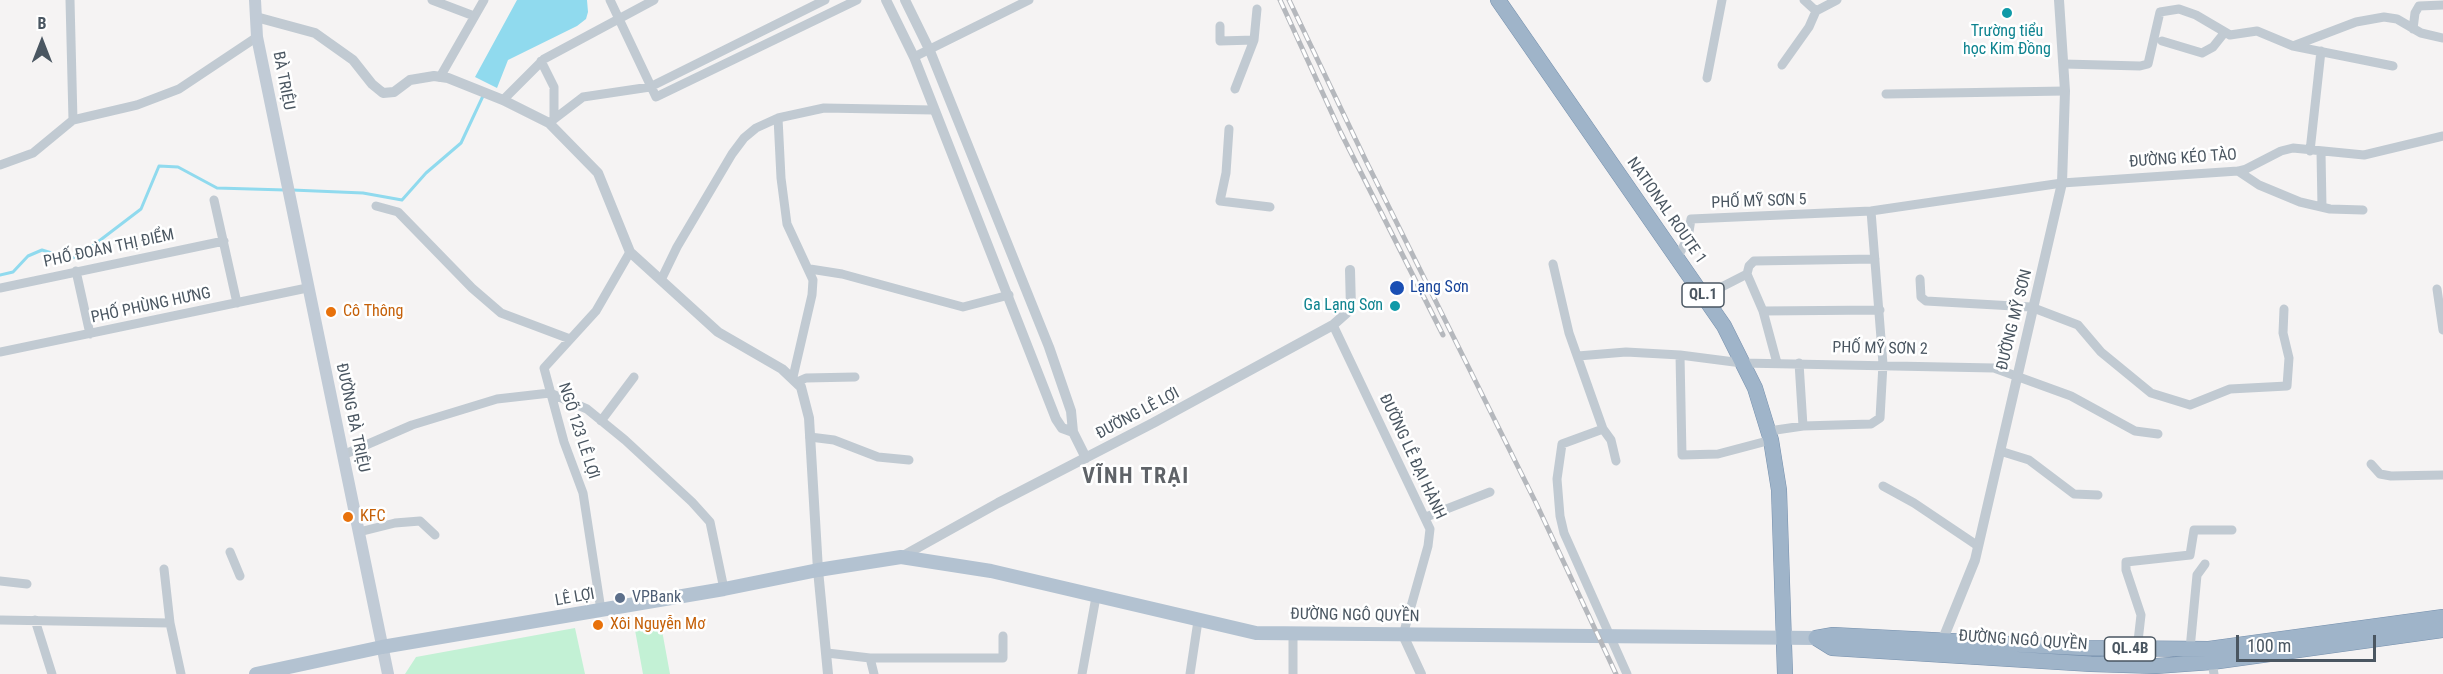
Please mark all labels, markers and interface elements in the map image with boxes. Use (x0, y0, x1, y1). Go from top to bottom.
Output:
marker: Trường tiểu học Kim Đồng (2000, 6, 2014, 20)
north arrow (12, 12, 72, 72)
text: B (38, 14, 46, 33)
place label: Trường tiểu học Kim Đồng (1963, 22, 2051, 60)
street label: BÀ TRIỆU (268, 50, 298, 112)
street label: ĐƯỜNG KÉO TÀO (2128, 146, 2238, 172)
street label: NATIONAL ROUTE 1 (1622, 154, 1710, 268)
street label: PHỐ MỸ SƠN 5 (1711, 191, 1807, 213)
street label: PHỐ ĐOÀN THỊ ĐIỂM (42, 226, 176, 272)
street label: ĐƯỜNG MỸ SƠN (1993, 268, 2037, 372)
place label: Lạng Sơn (1410, 278, 1469, 298)
marker: Lạng Sơn (1388, 279, 1406, 297)
road number: QL.1 (1682, 283, 1724, 307)
street label: PHỐ PHÙNG HƯNG (89, 284, 213, 328)
place label: Ga Lạng Sơn (1304, 296, 1383, 316)
marker: Ga Lạng Sơn (1388, 299, 1402, 313)
place label: Cô Thông (343, 302, 404, 322)
marker: Cô Thông (324, 305, 338, 319)
street label: PHỐ MỸ SƠN 2 (1832, 339, 1928, 359)
street label: ĐƯỜNG BÀ TRIỆU (331, 362, 373, 474)
street label: NGÕ 123 LÊ LỢI (553, 381, 603, 481)
street label: ĐƯỜNG LÊ LỢI (1093, 384, 1183, 444)
street label: ĐƯỜNG LÊ ĐẠI HÀNH (1375, 391, 1449, 523)
district label: VĨNH TRẠI (1082, 464, 1190, 490)
place label: KFC (360, 507, 385, 527)
marker: KFC (341, 510, 355, 524)
street label: LÊ LỢI (554, 585, 596, 611)
place label: VPBank (632, 588, 681, 608)
marker: VPBank (613, 591, 627, 605)
street label: ĐƯỜNG NGÔ QUYỀN (1290, 605, 1420, 627)
place label: Xôi Nguyễn Mơ (610, 615, 705, 635)
marker: Xôi Nguyễn Mơ (591, 618, 605, 632)
scale bar (2239, 623, 2378, 661)
street label: ĐƯỜNG NGÔ QUYỀN (1958, 627, 2088, 655)
text: 100 m (2247, 635, 2291, 656)
road number: QL.4B (2104, 637, 2156, 661)

